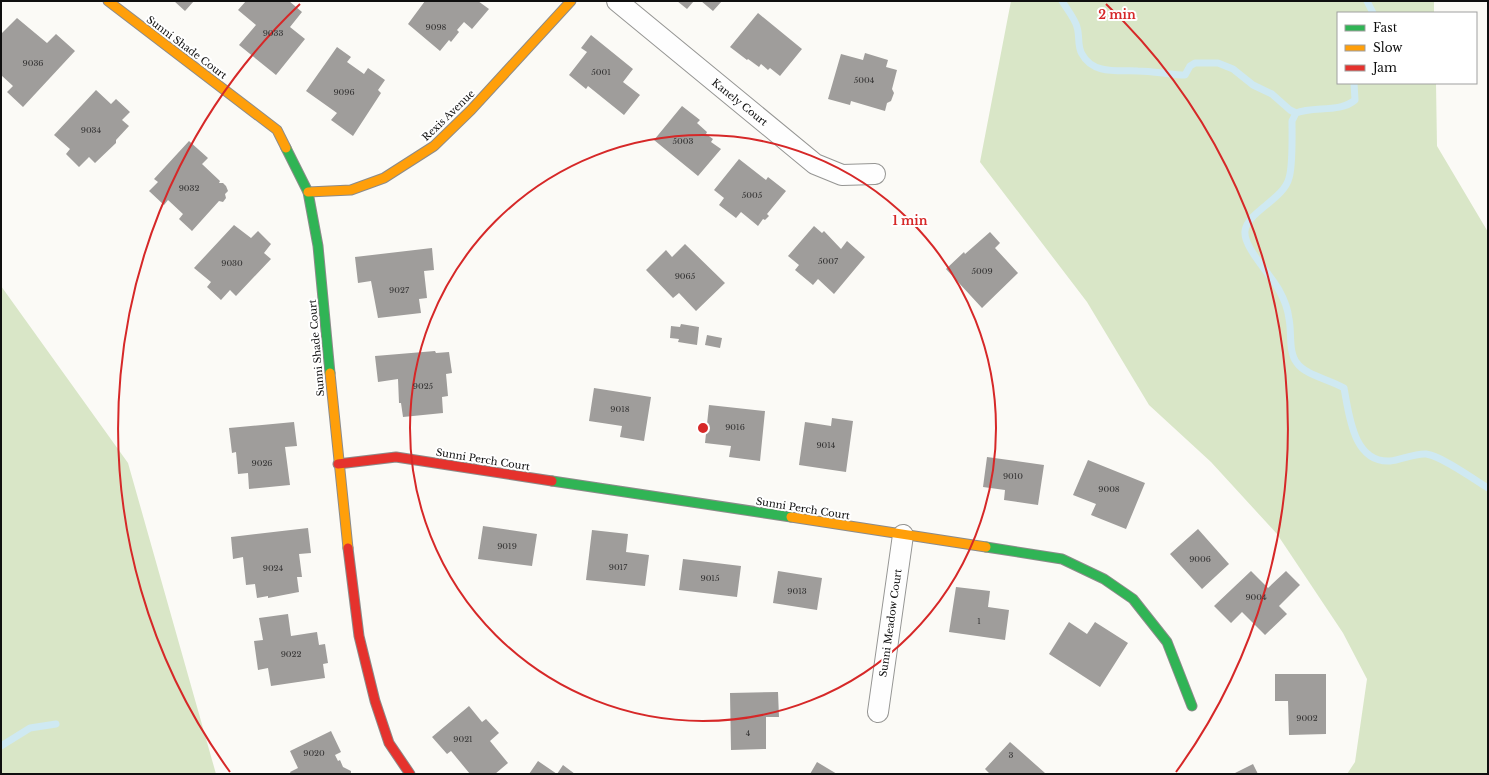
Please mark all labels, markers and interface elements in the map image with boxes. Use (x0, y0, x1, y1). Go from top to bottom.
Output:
text: 2 min (1098, 7, 1136, 22)
legend (1337, 12, 1477, 84)
street label: Sunni Shade Court (144, 13, 230, 82)
text: Fast (1373, 20, 1398, 35)
house number: 9098 (426, 22, 447, 32)
house number: 9033 (263, 28, 283, 38)
text: Slow (1373, 40, 1403, 55)
house number: 9036 (23, 58, 43, 68)
text: Jam (1371, 60, 1397, 75)
house number: 5001 (591, 67, 611, 77)
house number: 5004 (854, 75, 875, 85)
street label: Kanely Court (709, 76, 770, 129)
house number: 9096 (333, 87, 355, 97)
street label: Rexis Avenue (419, 87, 478, 144)
house number: 9034 (81, 125, 102, 135)
house number: 5003 (673, 136, 694, 146)
house number: 9032 (179, 183, 199, 193)
house number: 5005 (742, 190, 763, 200)
text: 1 min (893, 213, 928, 228)
house number: 5007 (818, 256, 839, 266)
house number: 9030 (221, 258, 243, 268)
house number: 5009 (971, 266, 993, 276)
house number: 9065 (675, 271, 696, 281)
house number: 9027 (389, 285, 410, 295)
street label: Sunni Shade Court (306, 299, 327, 397)
house number: 9025 (413, 381, 434, 391)
house number: 9018 (610, 404, 630, 414)
centre of rings (696, 421, 710, 435)
house number: 9016 (725, 422, 745, 432)
house number: 9014 (816, 440, 836, 450)
street label: Sunni Perch Court (435, 446, 531, 473)
house number: 9026 (252, 458, 272, 468)
house number: 9010 (1003, 471, 1023, 481)
house number: 9008 (1098, 484, 1120, 494)
street label: Sunni Perch Court (755, 495, 851, 522)
house number: 9019 (497, 541, 517, 551)
house number: 9006 (1189, 554, 1211, 564)
house number: 9017 (609, 562, 628, 572)
house number: 9024 (263, 563, 284, 573)
street label: Sunni Meadow Court (876, 568, 905, 678)
house number: 9015 (701, 573, 720, 583)
house number: 9013 (787, 586, 807, 596)
house number: 9004 (1245, 592, 1267, 602)
house number: 1 (977, 616, 981, 626)
house number: 9022 (281, 649, 301, 659)
house number: 9002 (1296, 713, 1318, 723)
house number: 4 (746, 728, 751, 738)
house number: 9021 (453, 734, 473, 744)
house number: 9020 (303, 748, 325, 758)
house number: 3 (1009, 750, 1014, 760)

